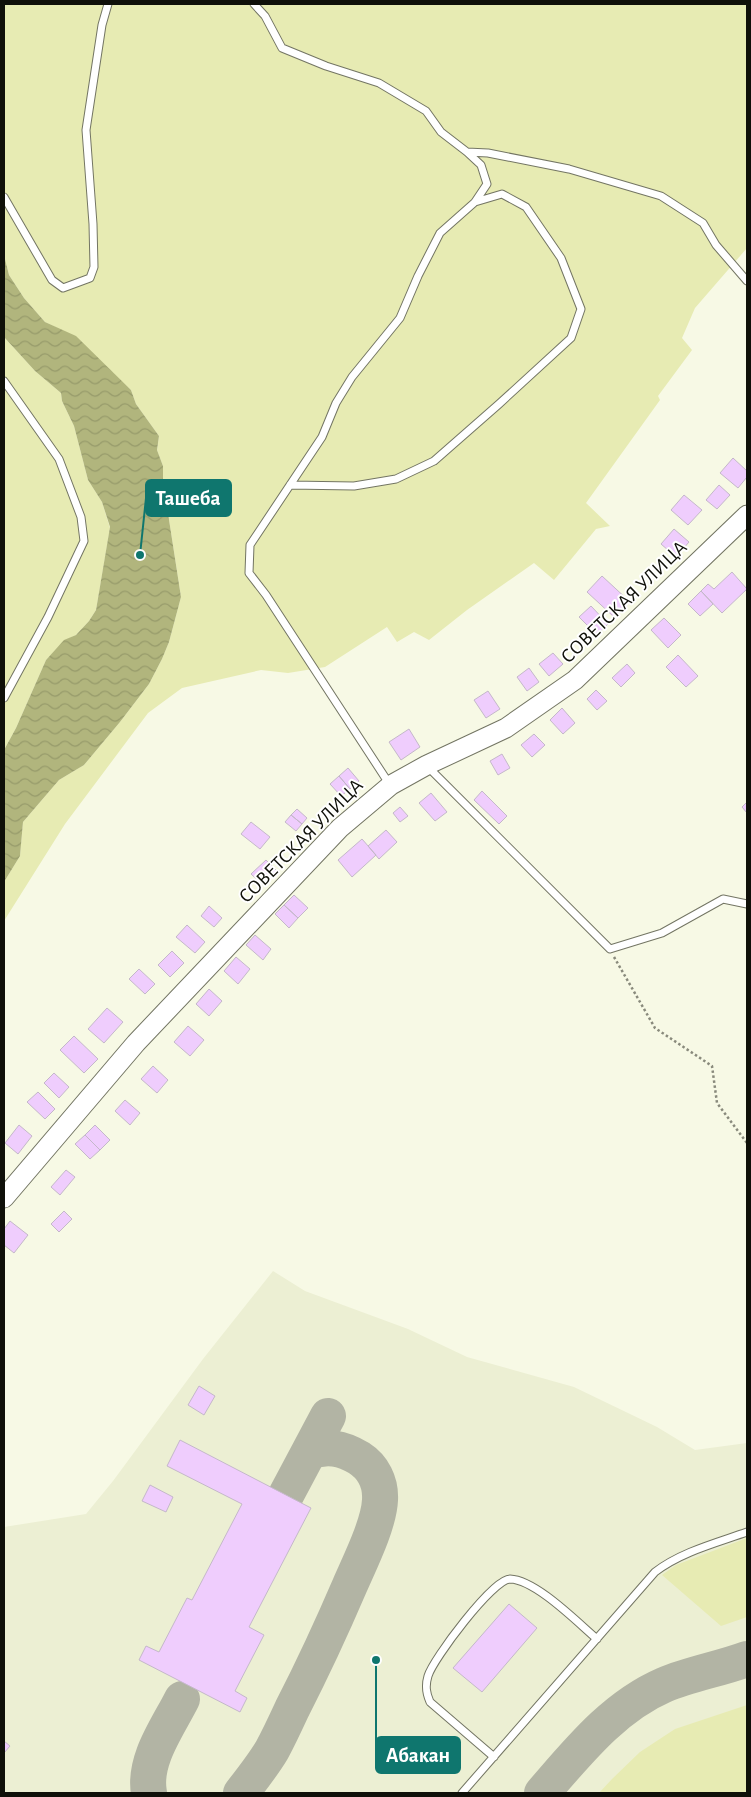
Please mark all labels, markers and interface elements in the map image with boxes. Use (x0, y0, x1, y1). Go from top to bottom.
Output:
callout: Ташеба (146, 480, 231, 516)
text: Ташеба (156, 488, 220, 509)
street label: СОВЕТСКАЯ УЛИЦА (557, 537, 691, 667)
street label: СОВЕТСКАЯ УЛИЦА (235, 775, 367, 907)
callout: Абакан (376, 1737, 460, 1773)
text: Абакан (386, 1745, 450, 1766)

